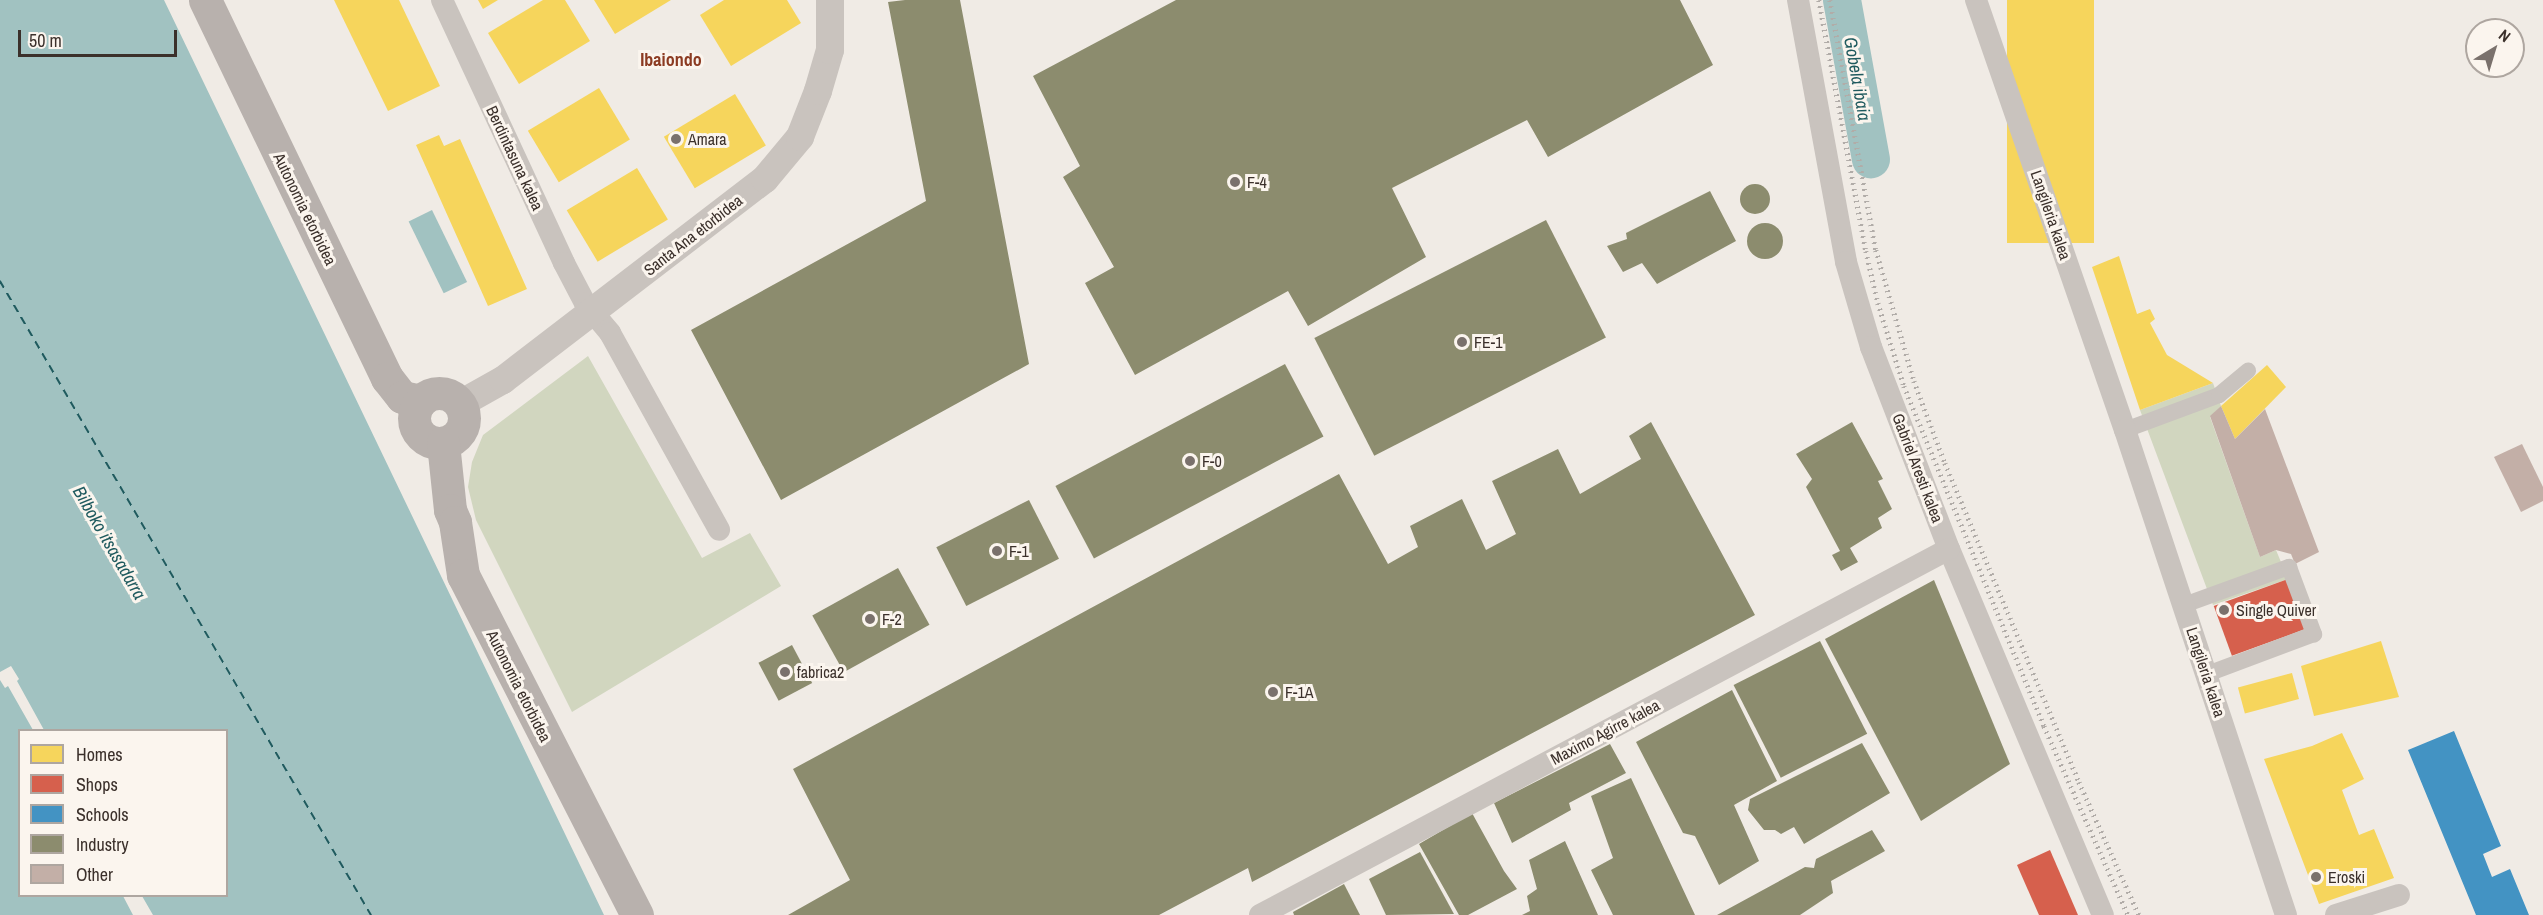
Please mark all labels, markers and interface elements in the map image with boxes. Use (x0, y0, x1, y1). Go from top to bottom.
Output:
scale bar (21, 18, 180, 56)
north arrow (2465, 18, 2525, 78)
text: N (2494, 24, 2515, 47)
text: 50 m (29, 28, 62, 53)
water label: Gobela ibaia (1839, 36, 1875, 122)
district label: Ibaiondo (640, 49, 702, 71)
street label: Berdintasuna kalea (482, 103, 548, 213)
place label: Amara (688, 129, 727, 149)
marker: Amara (669, 132, 683, 146)
street label: Autonomia etorbidea (270, 150, 340, 268)
street label: Langileria kalea (2027, 168, 2075, 262)
place label: F-4 (1247, 172, 1267, 192)
marker: F-4 (1228, 175, 1242, 189)
street label: Santa Ana etorbidea (640, 190, 746, 280)
place label: FE-1 (1474, 332, 1502, 352)
marker: FE-1 (1455, 335, 1469, 349)
street label: Gabriel Aresti kalea (1888, 410, 1948, 526)
place label: F-0 (1202, 451, 1222, 471)
marker: F-0 (1183, 454, 1197, 468)
water label: Bilboko itsasadarra (68, 483, 150, 603)
place label: F-1 (1009, 541, 1029, 561)
marker: F-1 (990, 544, 1004, 558)
place label: Single Quiver (2236, 600, 2316, 620)
marker: Single Quiver (2217, 603, 2231, 617)
place label: F-2 (882, 609, 902, 629)
marker: F-2 (863, 612, 877, 626)
street label: Langileria kalea (2182, 625, 2230, 719)
street label: Autonomia etorbidea (483, 627, 555, 745)
place label: fabrica2 (797, 662, 844, 682)
marker: fabrica2 (778, 665, 792, 679)
place label: F-1A (1285, 682, 1313, 702)
marker: F-1A (1266, 685, 1280, 699)
street label: Maximo Agirre kalea (1547, 695, 1663, 769)
legend (18, 729, 228, 897)
text: Homes (76, 742, 123, 767)
text: Shops (76, 772, 118, 797)
text: Schools (76, 802, 129, 827)
text: Industry (76, 832, 129, 857)
text: Other (76, 862, 113, 887)
place label: Eroski (2328, 867, 2365, 887)
marker: Eroski (2309, 870, 2323, 884)

